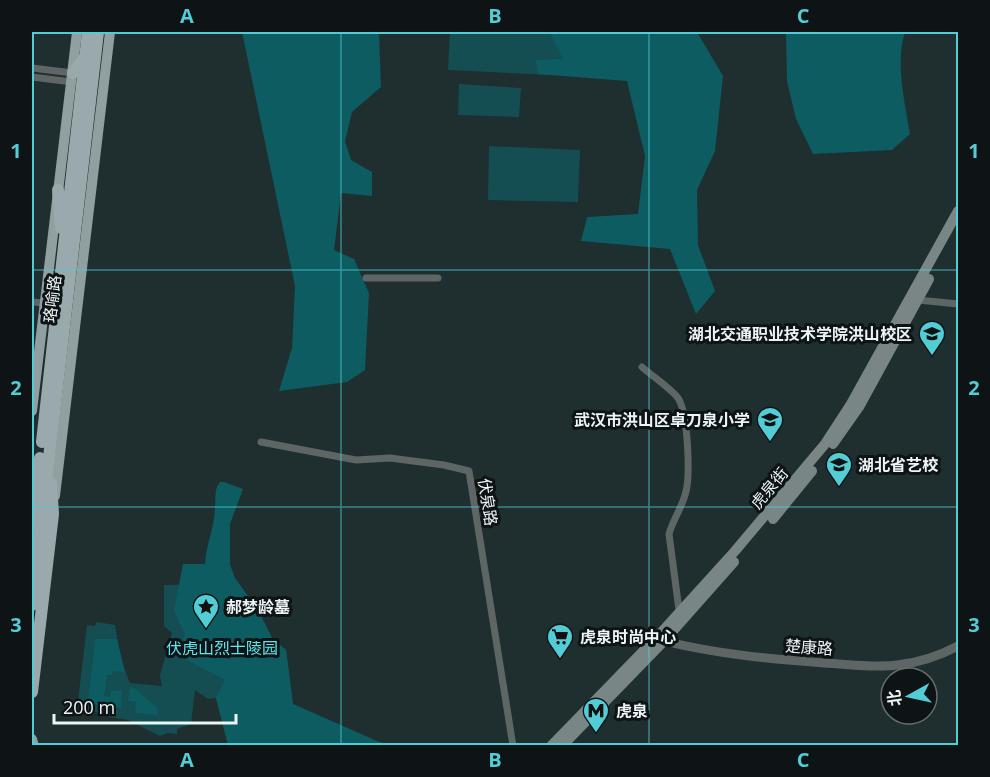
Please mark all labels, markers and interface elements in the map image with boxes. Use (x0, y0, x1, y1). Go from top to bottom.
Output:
text: A (180, 2, 194, 29)
text: B (488, 2, 502, 29)
text: C (797, 2, 810, 29)
text: 1 (10, 137, 22, 164)
text: 1 (968, 137, 980, 164)
street label: 珞喻路 (38, 274, 66, 324)
school or university icon: 湖北交通职业技术学院洪山校区 (917, 319, 947, 357)
place label: 湖北交通职业技术学院洪山校区 (688, 323, 912, 345)
text: 2 (10, 374, 22, 401)
text: 2 (968, 374, 980, 401)
school or university icon: 武汉市洪山区卓刀泉小学 (755, 405, 785, 443)
place label: 武汉市洪山区卓刀泉小学 (574, 409, 750, 431)
school or university icon: 湖北省艺校 (824, 450, 854, 488)
place label: 湖北省艺校 (858, 454, 939, 476)
street label: 虎泉街 (745, 463, 793, 513)
street label: 伏泉路 (473, 477, 503, 527)
place icon: 郝梦龄墓 (191, 592, 221, 630)
place label: 郝梦龄墓 (226, 596, 290, 618)
text: 3 (10, 611, 22, 638)
text: 3 (968, 611, 980, 638)
supermarket icon: 虎泉时尚中心 (545, 622, 575, 660)
place label: 虎泉时尚中心 (580, 626, 676, 648)
street label: 楚康路 (784, 634, 834, 660)
park label: 伏虎山烈士陵园 (166, 637, 278, 659)
north arrow (879, 666, 939, 726)
scale bar (54, 687, 236, 725)
text: 北 (882, 689, 906, 708)
text: 200 m (63, 695, 115, 719)
metro station icon: 虎泉 (581, 696, 611, 734)
place label: 虎泉 (616, 700, 648, 722)
text: A (180, 746, 194, 773)
text: B (488, 746, 502, 773)
text: C (797, 746, 810, 773)

